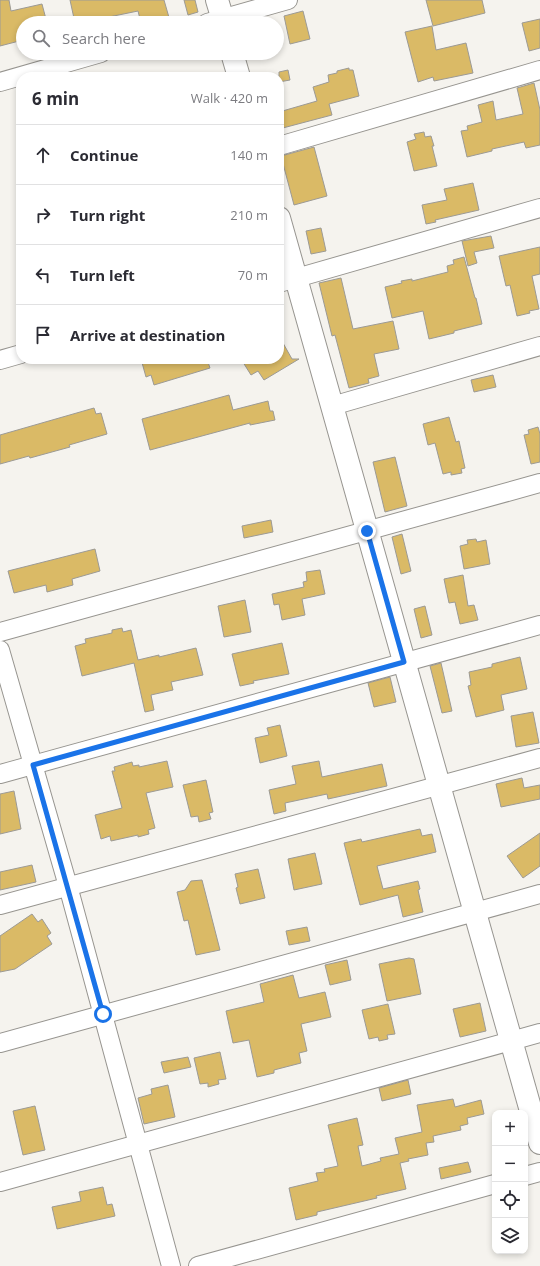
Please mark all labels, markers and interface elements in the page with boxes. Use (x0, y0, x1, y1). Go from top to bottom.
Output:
search box (16, 16, 284, 60)
icon: search (30, 27, 52, 49)
text: Search here (62, 28, 146, 48)
text: 6 min (32, 87, 79, 110)
text: Walk · 420 m (191, 89, 268, 107)
icon: ahead (32, 144, 54, 166)
text: Continue (70, 145, 138, 165)
text: 140 m (230, 146, 268, 164)
icon: right (32, 204, 54, 226)
text: Turn right (70, 205, 145, 225)
text: 210 m (230, 206, 268, 224)
icon: left (32, 264, 54, 286)
text: Turn left (70, 265, 135, 285)
text: 70 m (238, 266, 268, 284)
icon: arrive (32, 324, 54, 346)
text: Arrive at destination (70, 325, 225, 345)
route end (358, 522, 376, 540)
route start (94, 1005, 112, 1023)
map controls (492, 1110, 528, 1254)
button: + (492, 1110, 528, 1146)
button: − (492, 1146, 528, 1182)
button: locate (492, 1182, 528, 1218)
button: layers (492, 1218, 528, 1254)

